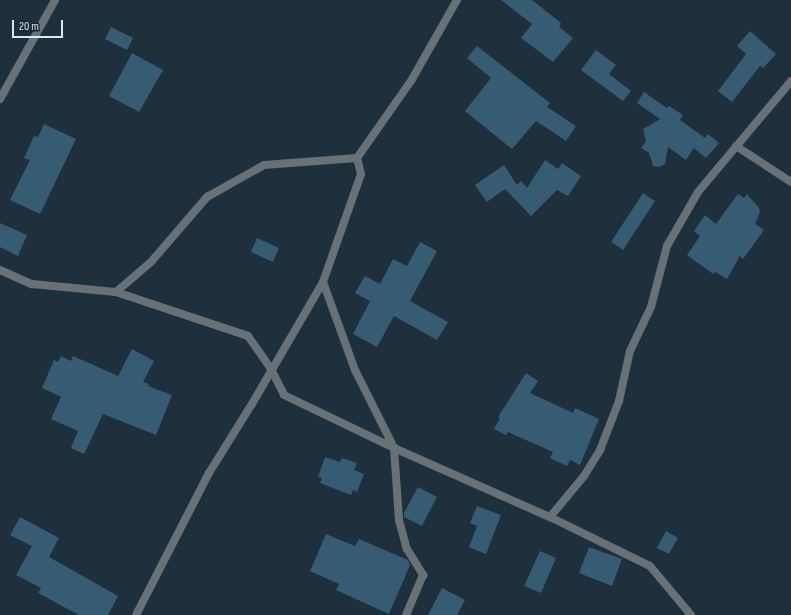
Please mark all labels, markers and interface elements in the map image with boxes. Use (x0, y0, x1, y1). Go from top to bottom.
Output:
scale bar (14, 12, 65, 38)
text: 20 m (19, 19, 39, 34)

